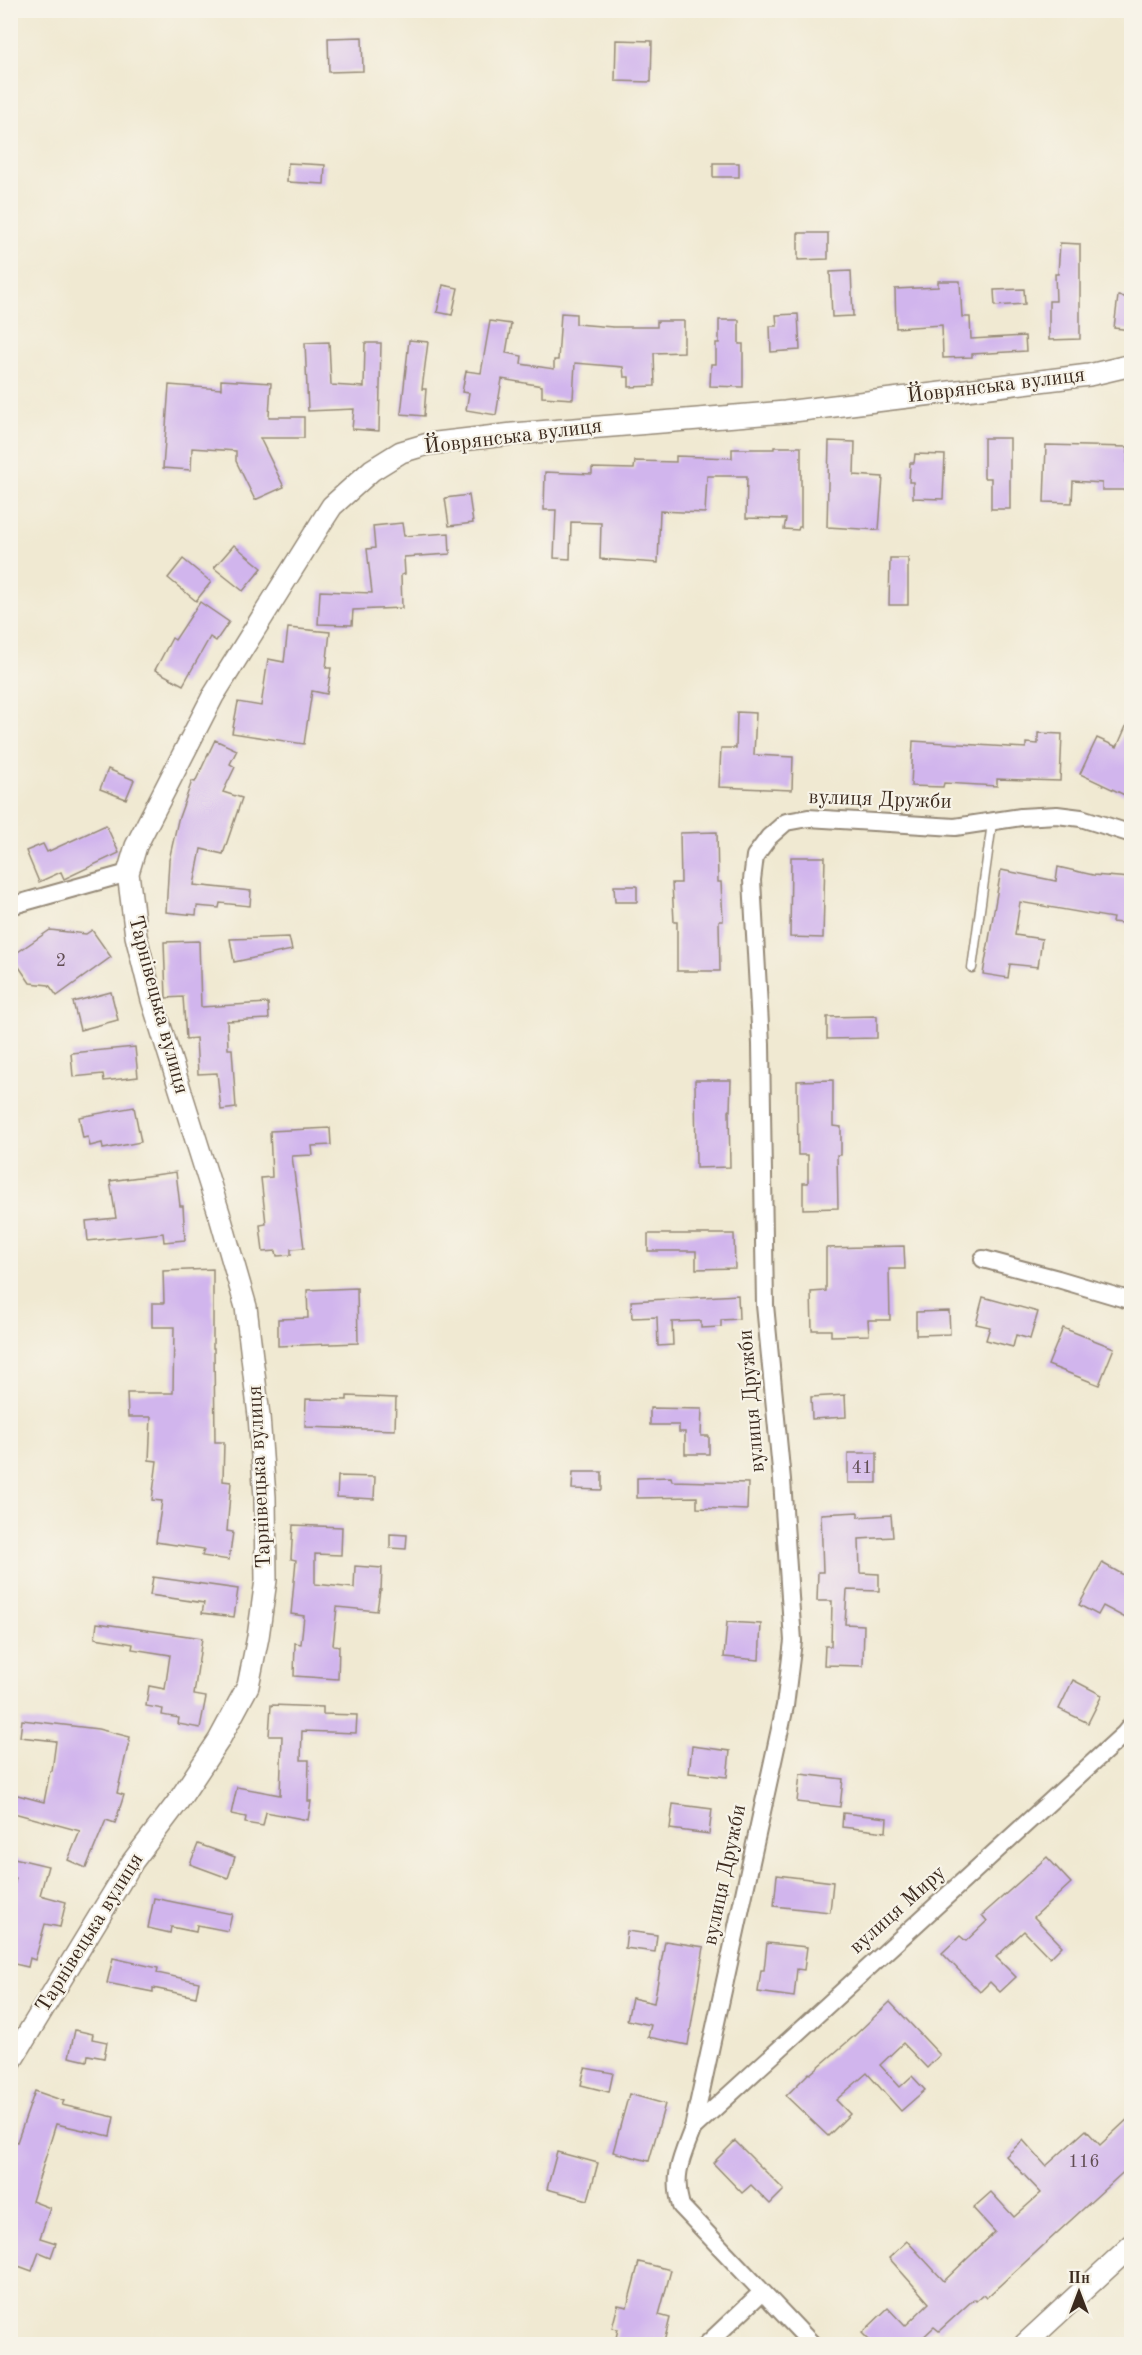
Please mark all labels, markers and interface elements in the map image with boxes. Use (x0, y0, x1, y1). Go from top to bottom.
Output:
street label: Йоврянська вулиця (905, 360, 1086, 407)
street label: Йоврянська вулиця (422, 411, 603, 458)
street label: вулиця Дружби (808, 787, 952, 813)
street label: Тарнівецька вулиця (124, 914, 192, 1096)
house number: 2 (56, 952, 66, 970)
street label: вулиця Дружби (735, 1329, 769, 1473)
street label: Тарнівецька вулиця (245, 1385, 275, 1569)
house number: 41 (852, 1459, 872, 1477)
street label: вулиця Дружби (700, 1803, 750, 1947)
street label: Тарнівецька вулиця (32, 1850, 148, 2016)
street label: вулиця Миру (846, 1862, 950, 1958)
house number: 116 (1068, 2153, 1100, 2171)
north arrow (1049, 2262, 1109, 2322)
text: Пн (1068, 2271, 1090, 2287)

